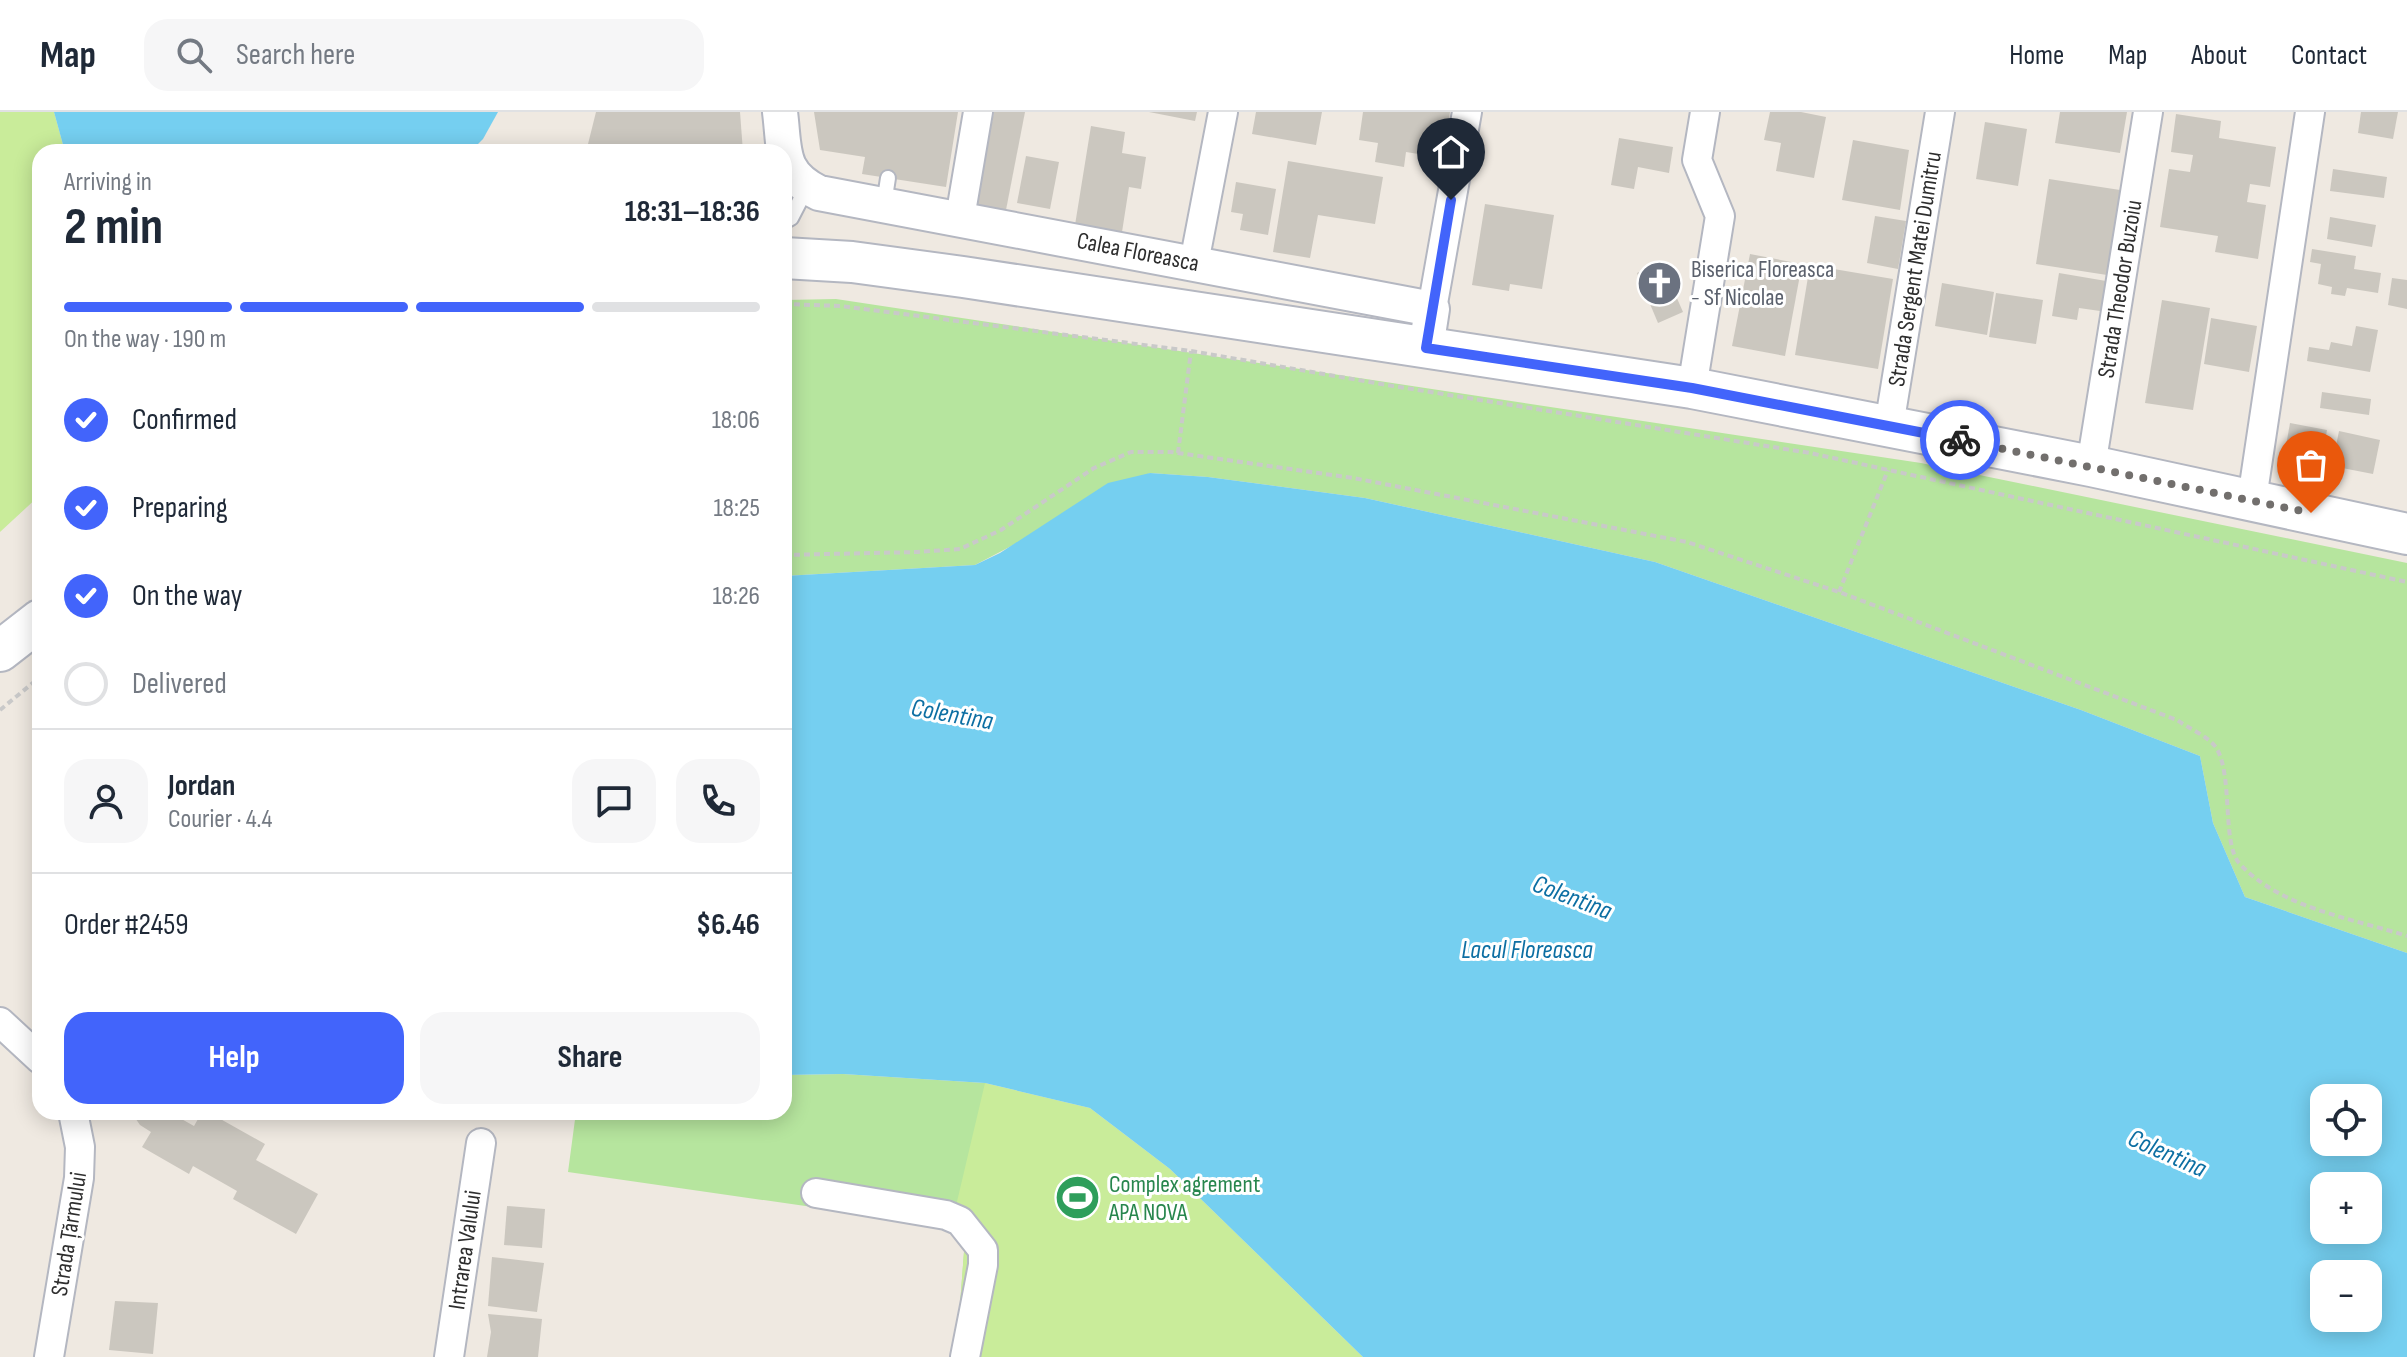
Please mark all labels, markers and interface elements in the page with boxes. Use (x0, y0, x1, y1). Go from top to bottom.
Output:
search box (144, 19, 704, 91)
text: Map (40, 33, 96, 78)
icon: search (172, 33, 216, 77)
text: Search here (236, 37, 355, 73)
text: Home (2009, 39, 2064, 72)
text: Map (2108, 39, 2147, 72)
text: About (2191, 39, 2247, 72)
text: Contact (2291, 39, 2367, 72)
pin (1417, 118, 1485, 200)
icon: home (1429, 130, 1473, 174)
street label: Strada Sergent Matei Dumitru (1882, 149, 1948, 389)
text: Arriving in (64, 167, 152, 198)
text: 18:31–18:36 (625, 194, 760, 230)
text: 2 min (64, 196, 163, 259)
street label: Strada Theodor Buzoiu (2092, 198, 2148, 380)
street label: Calea Floreasca (1075, 226, 1201, 278)
place label: Biserica Floreasca - Sf Nicolae (1691, 255, 1834, 312)
church icon: Biserica Floreasca - Sf Nicolae (1636, 259, 1684, 307)
text: On the way · 190 m (64, 324, 226, 355)
icon: check (64, 398, 108, 442)
courier (1920, 400, 2000, 480)
text: Confirmed (132, 402, 237, 438)
text: 18:06 (712, 405, 760, 436)
icon: bike (1938, 418, 1982, 462)
pin (2277, 431, 2345, 513)
icon: bag (2289, 443, 2333, 487)
icon: check (64, 486, 108, 530)
text: Preparing (132, 490, 228, 526)
text: 18:25 (713, 493, 760, 524)
icon: check (64, 574, 108, 618)
text: On the way (132, 578, 242, 614)
text: 18:26 (712, 581, 760, 612)
text: Delivered (132, 666, 227, 702)
water label: Colentina (909, 693, 996, 738)
button: person (64, 759, 148, 843)
button: chat (572, 759, 656, 843)
button: phone (676, 759, 760, 843)
text: Jordan (168, 768, 235, 804)
text: Courier · 4.4 (168, 804, 272, 835)
water label: Colentina (1528, 869, 1617, 927)
text: Order #2459 (64, 907, 189, 943)
text: $6.46 (696, 907, 760, 943)
water label: Lacul Floreasca (1461, 935, 1593, 966)
button: Help (64, 1012, 404, 1104)
button: Share (420, 1012, 760, 1104)
map controls (2310, 1084, 2382, 1332)
button: locate (2310, 1084, 2382, 1156)
water label: Colentina (2123, 1123, 2211, 1185)
street label: Strada Țărmului (45, 1170, 93, 1298)
place label: Complex agrement APA NOVA (1108, 1170, 1260, 1227)
button: + (2310, 1172, 2382, 1244)
sports icon: Complex agrement APA NOVA (1054, 1174, 1102, 1222)
street label: Intrarea Valului (442, 1188, 488, 1312)
button: − (2310, 1260, 2382, 1332)

